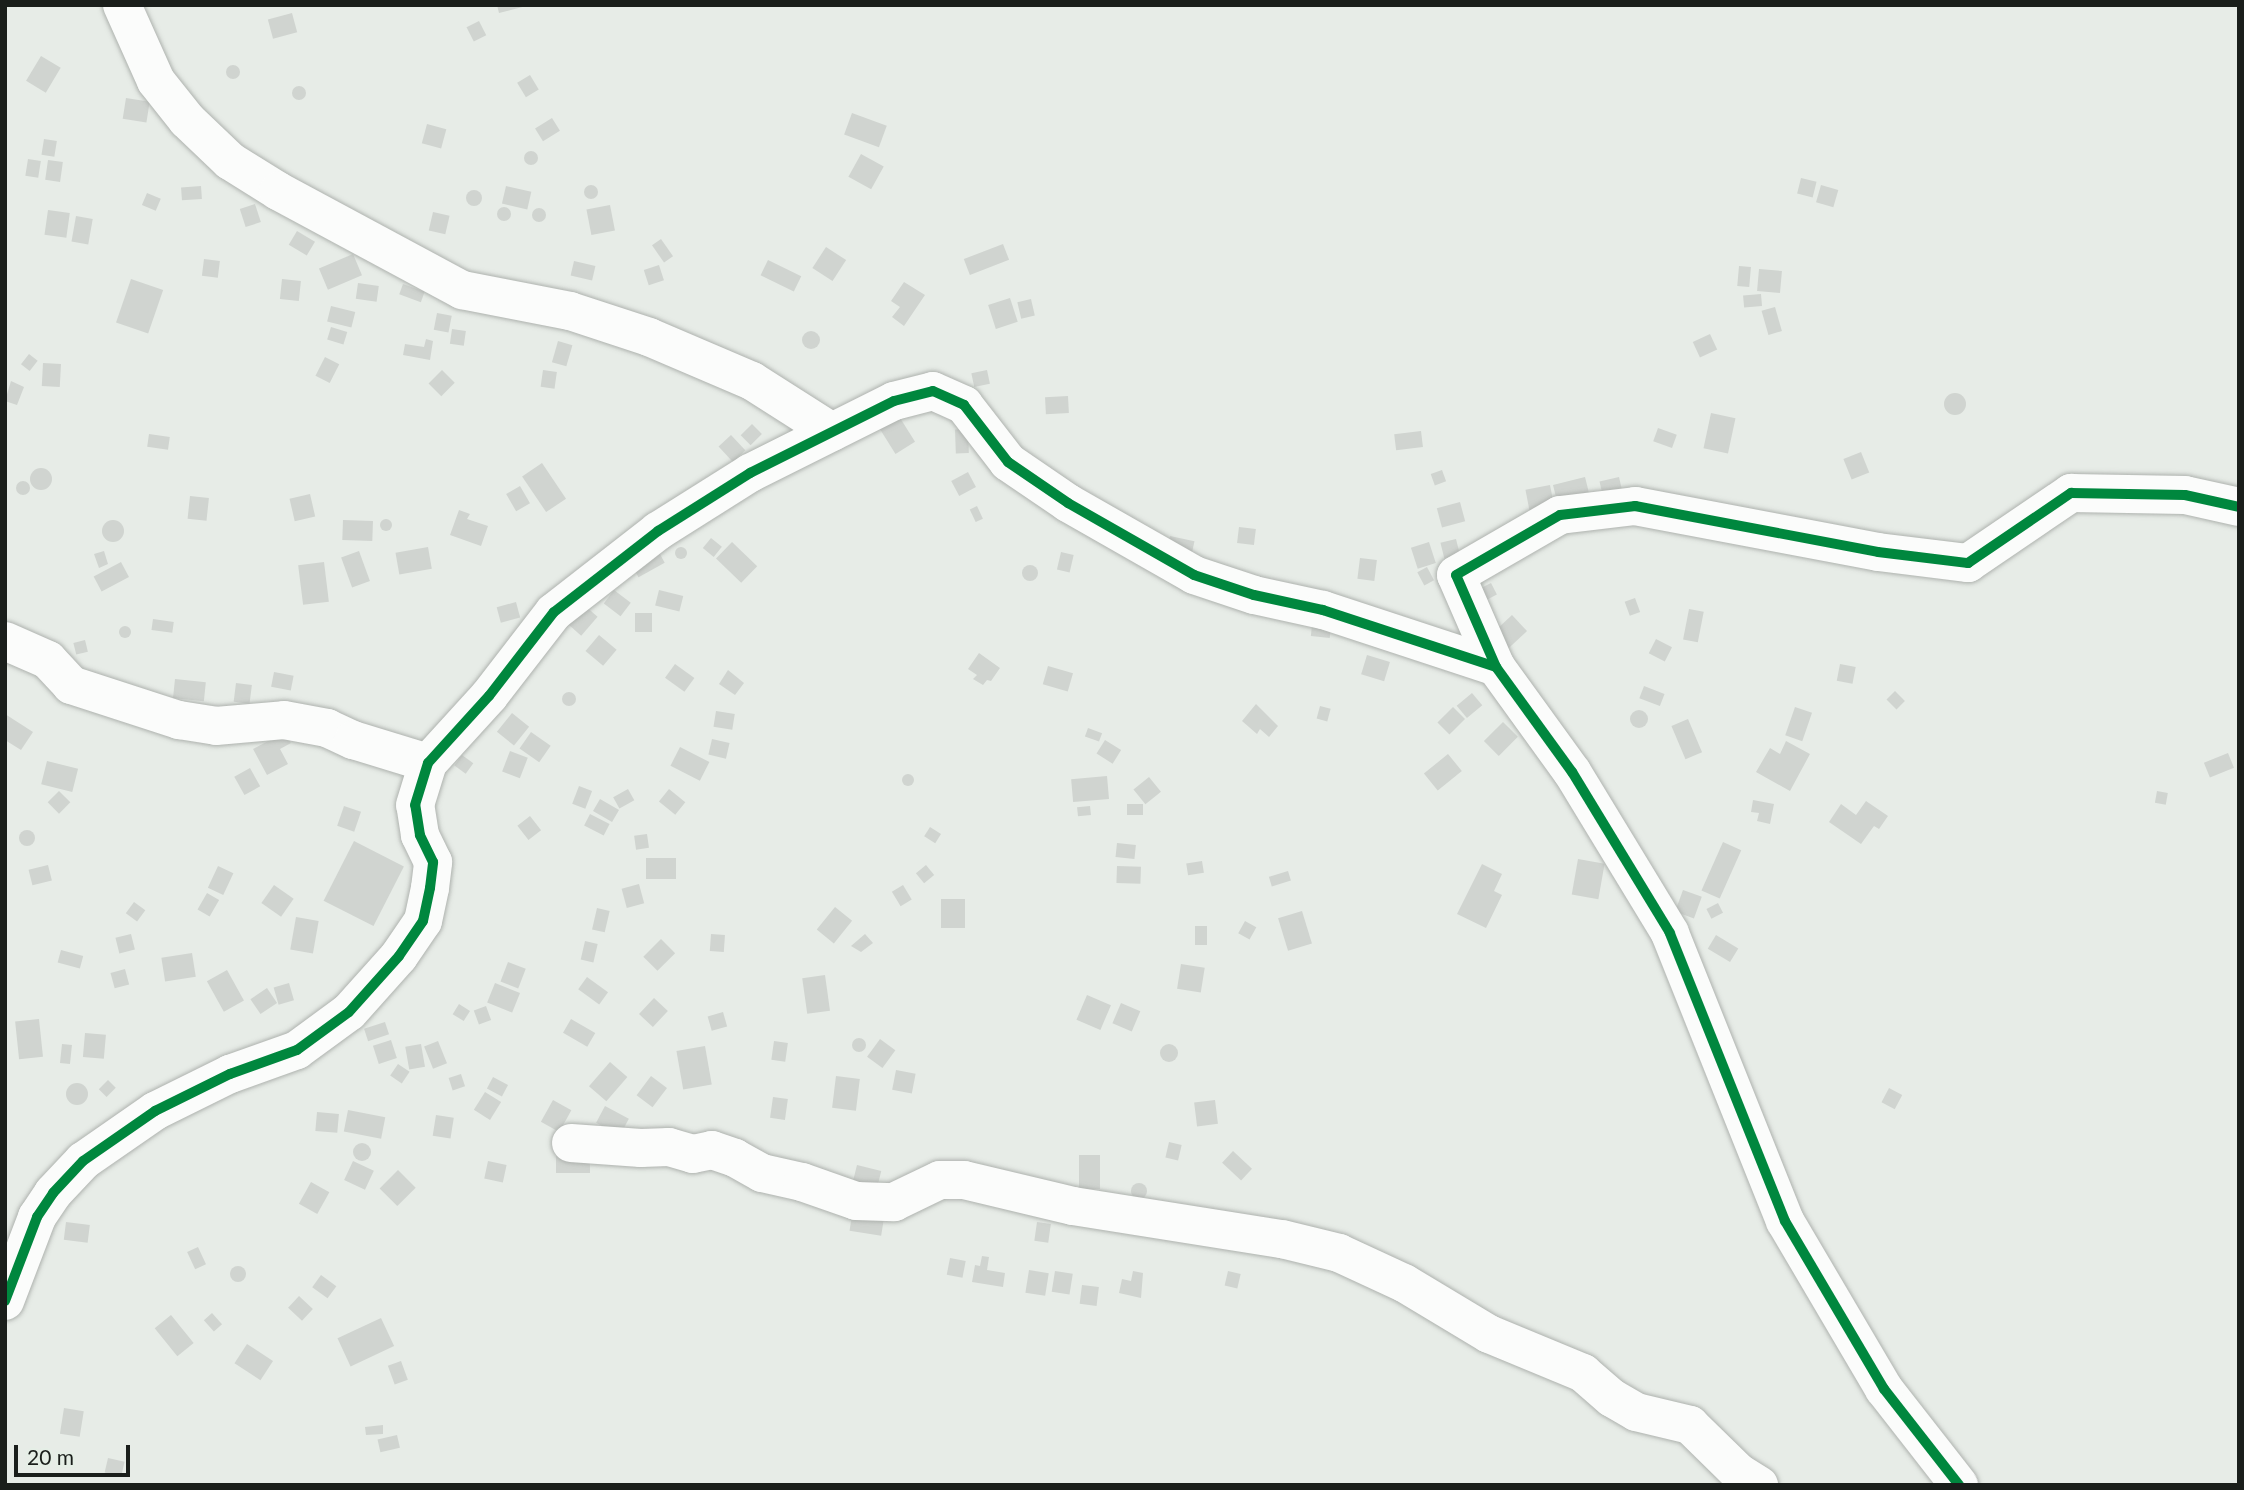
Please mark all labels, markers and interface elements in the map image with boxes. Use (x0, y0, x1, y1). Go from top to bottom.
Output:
scale bar (18, 1430, 133, 1474)
text: 20 m (27, 1444, 74, 1469)

